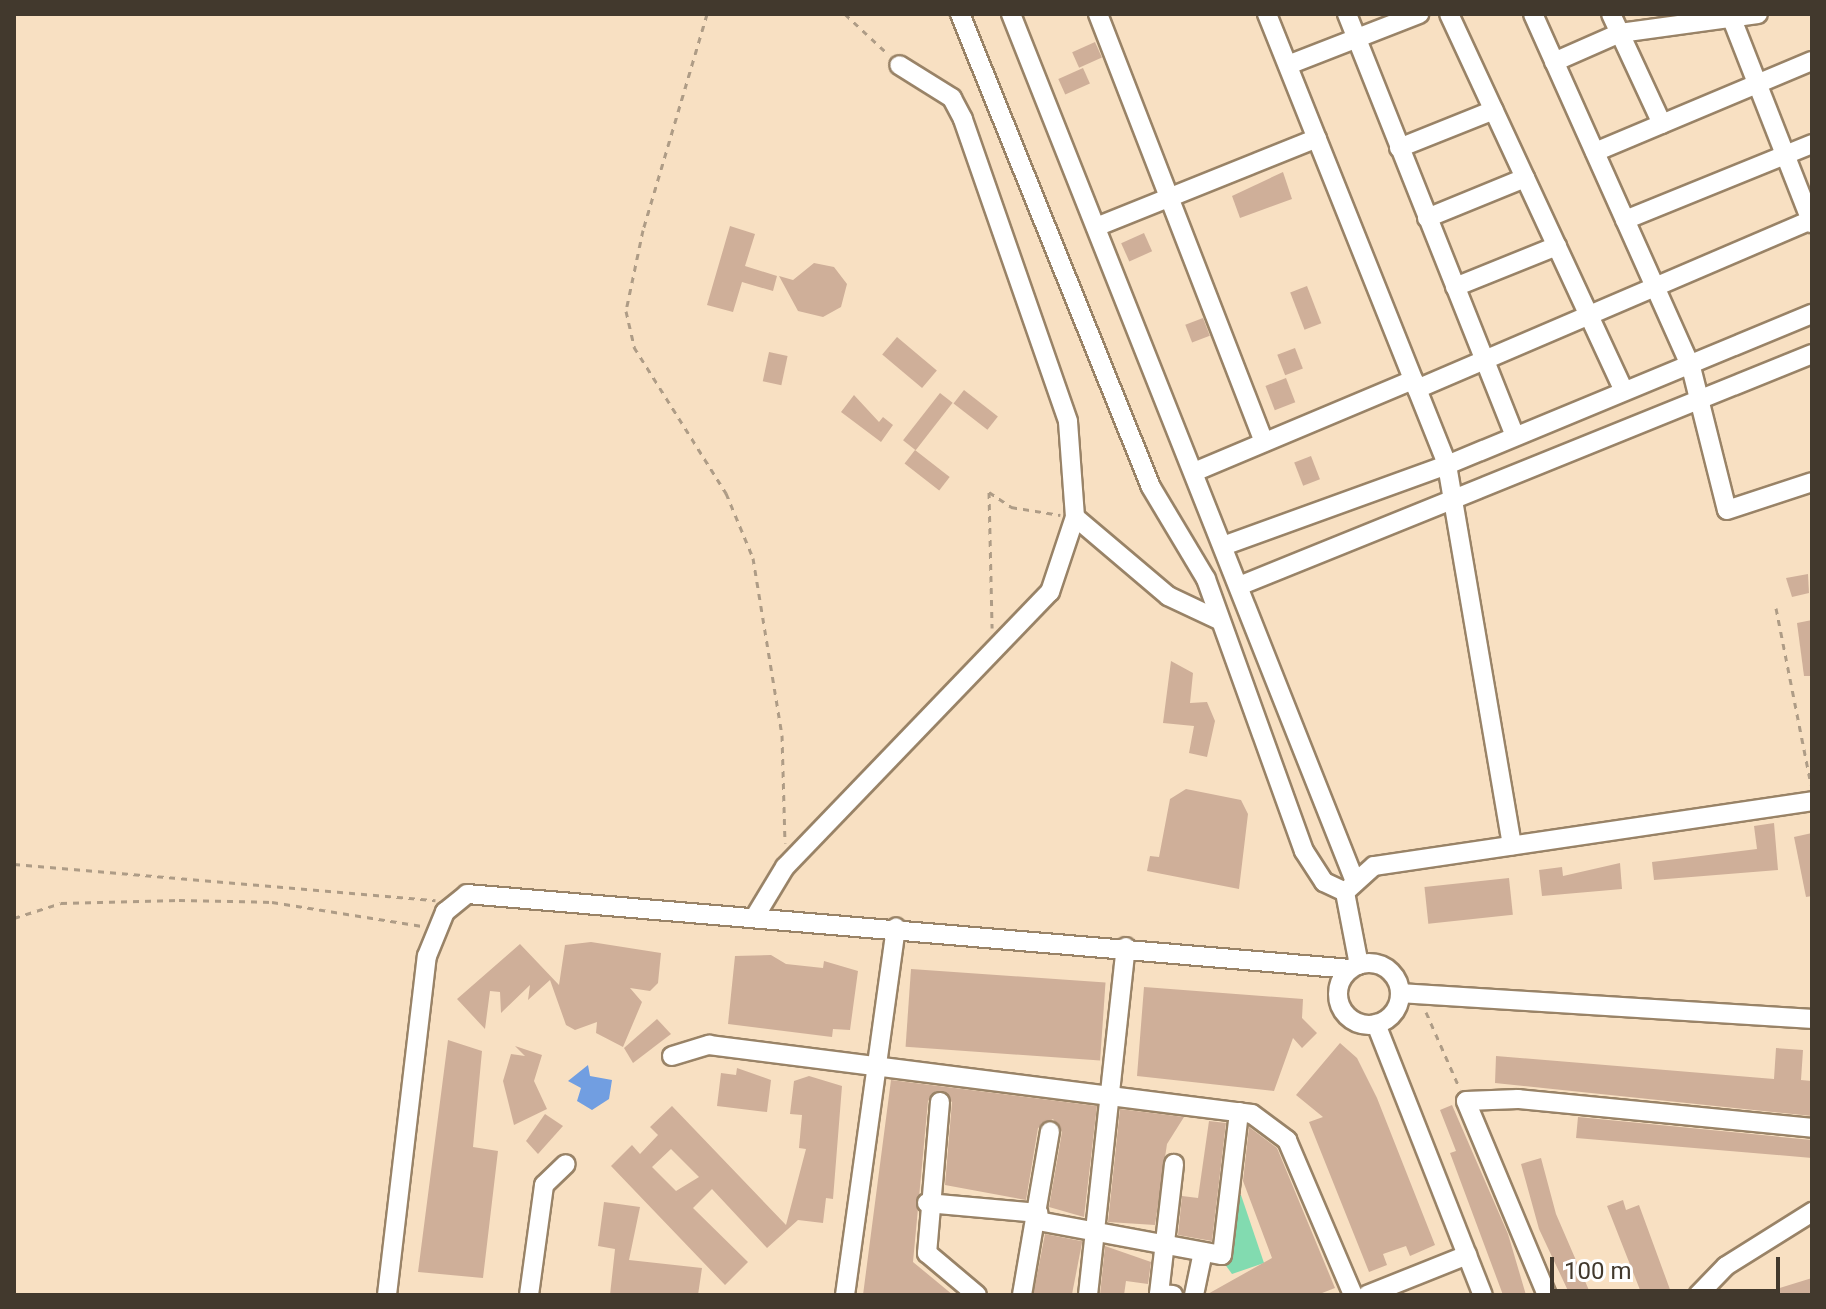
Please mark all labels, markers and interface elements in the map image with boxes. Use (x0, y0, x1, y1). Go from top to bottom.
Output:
scale bar (1554, 1241, 1784, 1291)
text: 100 m (1564, 1257, 1631, 1285)

